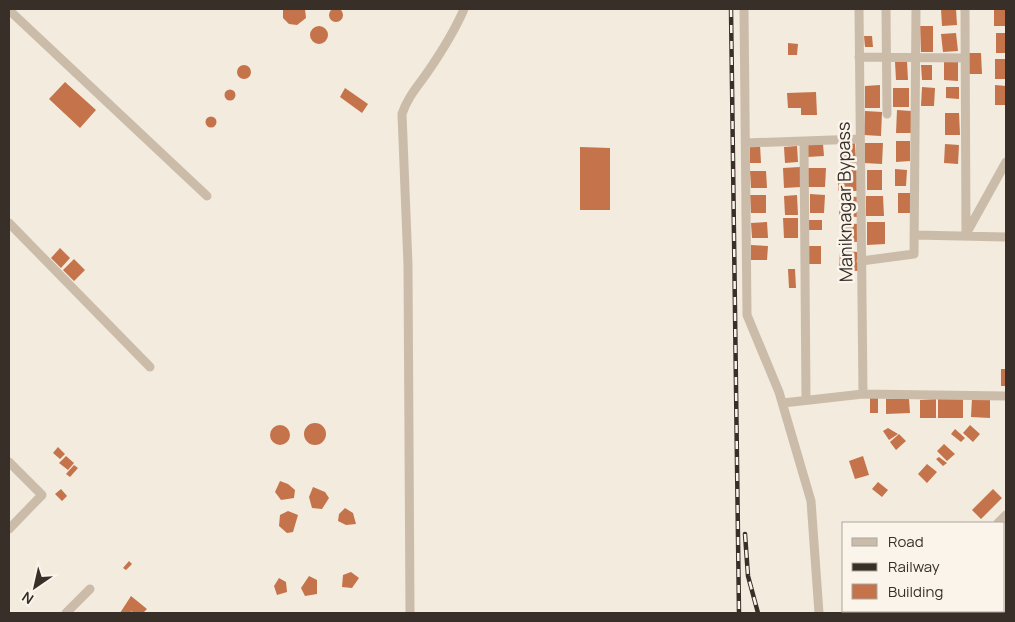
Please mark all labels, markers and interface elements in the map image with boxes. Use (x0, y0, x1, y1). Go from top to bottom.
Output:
street label: Maniknagar Bypass (831, 122, 857, 282)
legend (842, 522, 1005, 612)
text: Road (888, 531, 924, 552)
text: Railway (888, 556, 940, 577)
north arrow (10, 562, 60, 612)
text: Building (888, 581, 943, 602)
text: N (18, 588, 37, 609)

